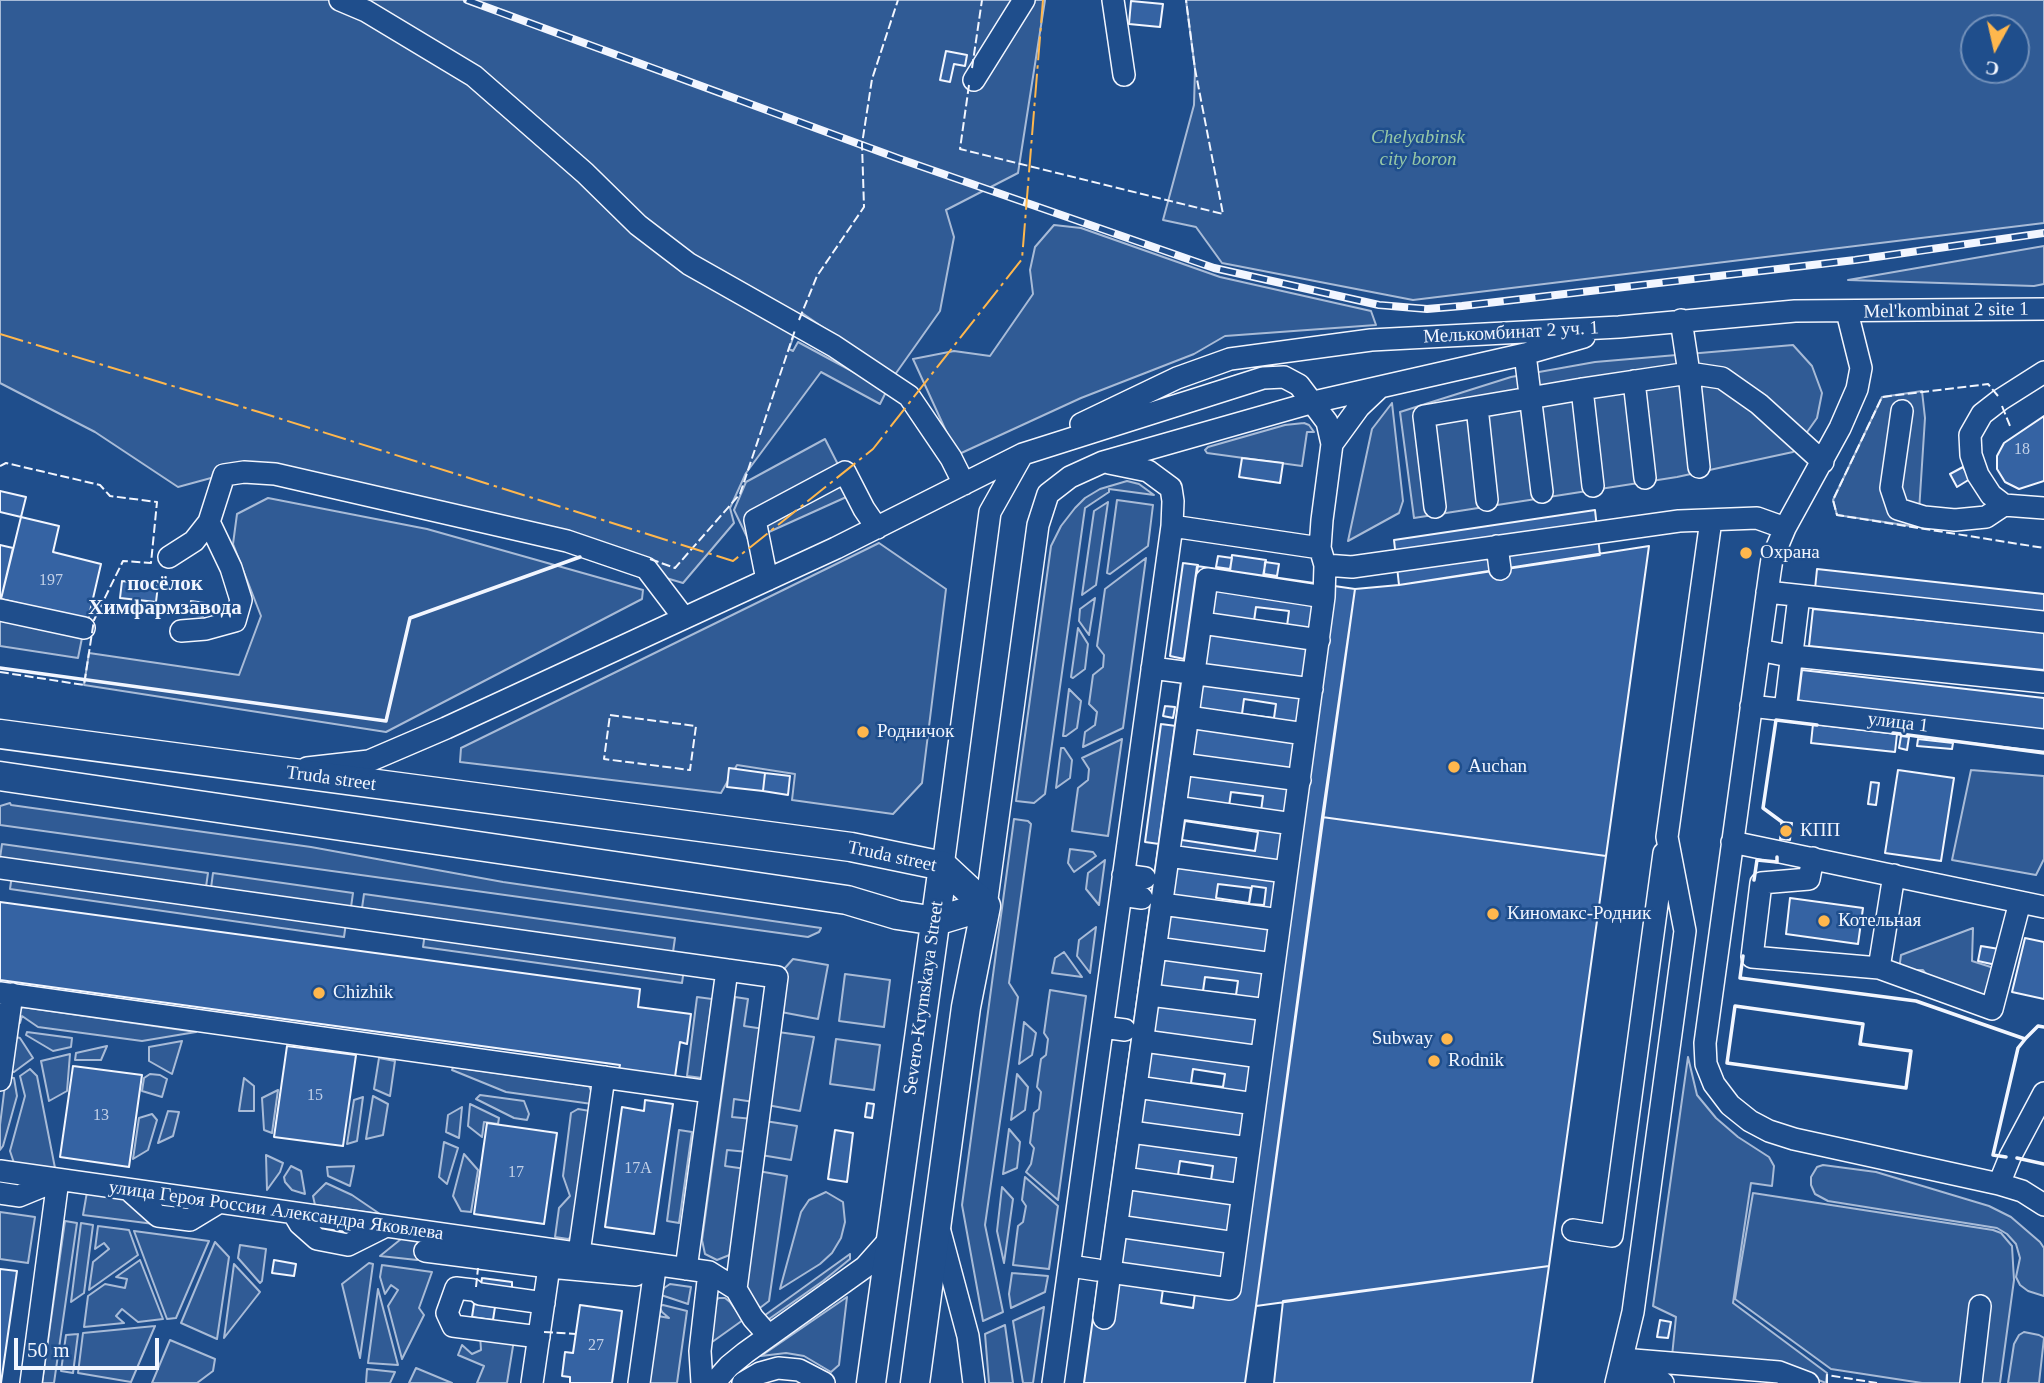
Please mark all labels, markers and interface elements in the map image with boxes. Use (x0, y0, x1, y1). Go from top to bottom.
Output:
north arrow (1960, 14, 2030, 84)
text: С (1984, 57, 2001, 80)
park label: Chelyabinsk city boron (1371, 127, 1465, 171)
street label: Mel'kombinat 2 site 1 (1863, 298, 2029, 324)
street label: Мелькомбинат 2 уч. 1 (1423, 317, 1599, 349)
house number: 18 (2014, 440, 2030, 460)
place label: Охрана (1760, 542, 1820, 564)
marker: Охрана (1738, 545, 1754, 561)
house number: 197 (39, 571, 63, 591)
district label: посёлок Химфармзавода (88, 572, 242, 622)
street label: улица 1 (1866, 708, 1930, 738)
place label: Родничок (877, 721, 954, 743)
marker: Родничок (855, 724, 871, 740)
place label: Auchan (1468, 756, 1527, 778)
marker: Auchan (1446, 759, 1462, 775)
street label: Truda street (285, 761, 377, 797)
place label: КПП (1800, 820, 1840, 842)
marker: КПП (1778, 823, 1794, 839)
street label: Truda street (845, 836, 939, 878)
street label: Severo-Krymskaya Street (899, 899, 949, 1097)
place label: Киномакс-Родник (1507, 903, 1651, 925)
marker: Киномакс-Родник (1485, 906, 1501, 922)
place label: Котельная (1838, 910, 1921, 932)
marker: Котельная (1816, 913, 1832, 929)
place label: Chizhik (333, 982, 393, 1004)
marker: Chizhik (311, 985, 327, 1001)
place label: Subway (1372, 1028, 1433, 1050)
marker: Subway (1439, 1031, 1455, 1047)
place label: Rodnik (1448, 1050, 1504, 1072)
marker: Rodnik (1426, 1053, 1442, 1069)
house number: 15 (307, 1086, 323, 1106)
house number: 13 (93, 1106, 109, 1126)
house number: 17А (624, 1159, 652, 1179)
house number: 17 (508, 1163, 524, 1183)
street label: улица Героя России Александра Яковлева (107, 1176, 445, 1246)
scale bar (18, 1324, 163, 1368)
house number: 27 (588, 1336, 604, 1356)
text: 50 m (27, 1338, 70, 1362)

